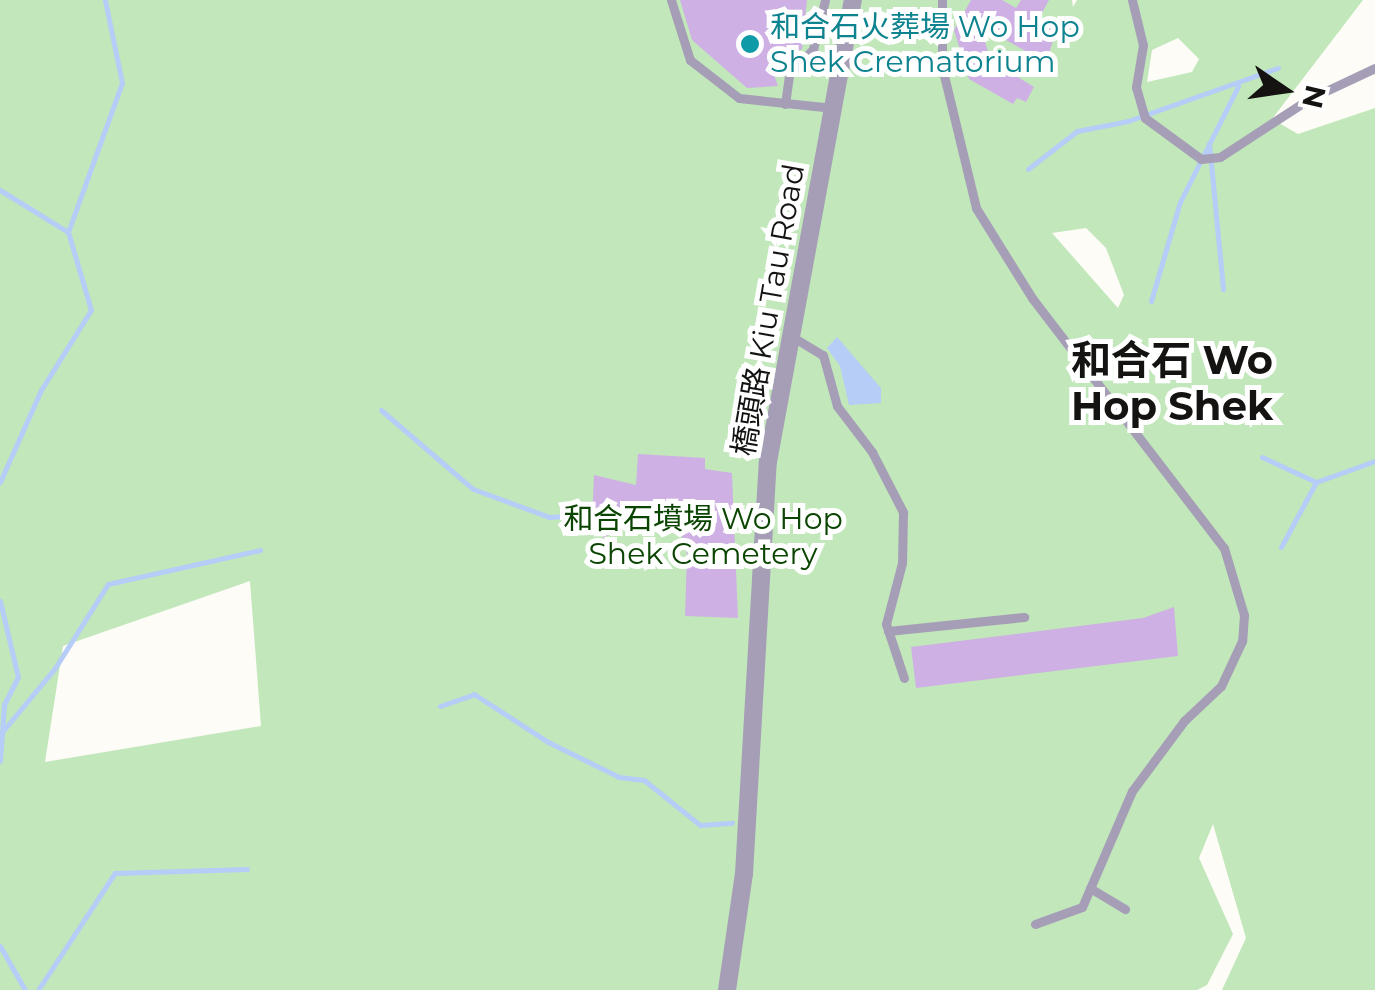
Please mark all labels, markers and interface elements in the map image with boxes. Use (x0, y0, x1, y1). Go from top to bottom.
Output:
place label: 和合石火葬場 Wo Hop Shek Crematorium (770, 9, 1080, 80)
marker: 和合石火葬場 Wo Hop Shek Crematorium (739, 33, 761, 55)
north arrow (1235, 40, 1335, 140)
text: N (1295, 82, 1333, 112)
street label: 橋頭路 Kiu Tau Road (726, 161, 812, 459)
district label: 和合石 Wo Hop Shek (1061, 336, 1283, 430)
park label: 和合石墳場 Wo Hop Shek Cemetery (563, 501, 843, 572)

